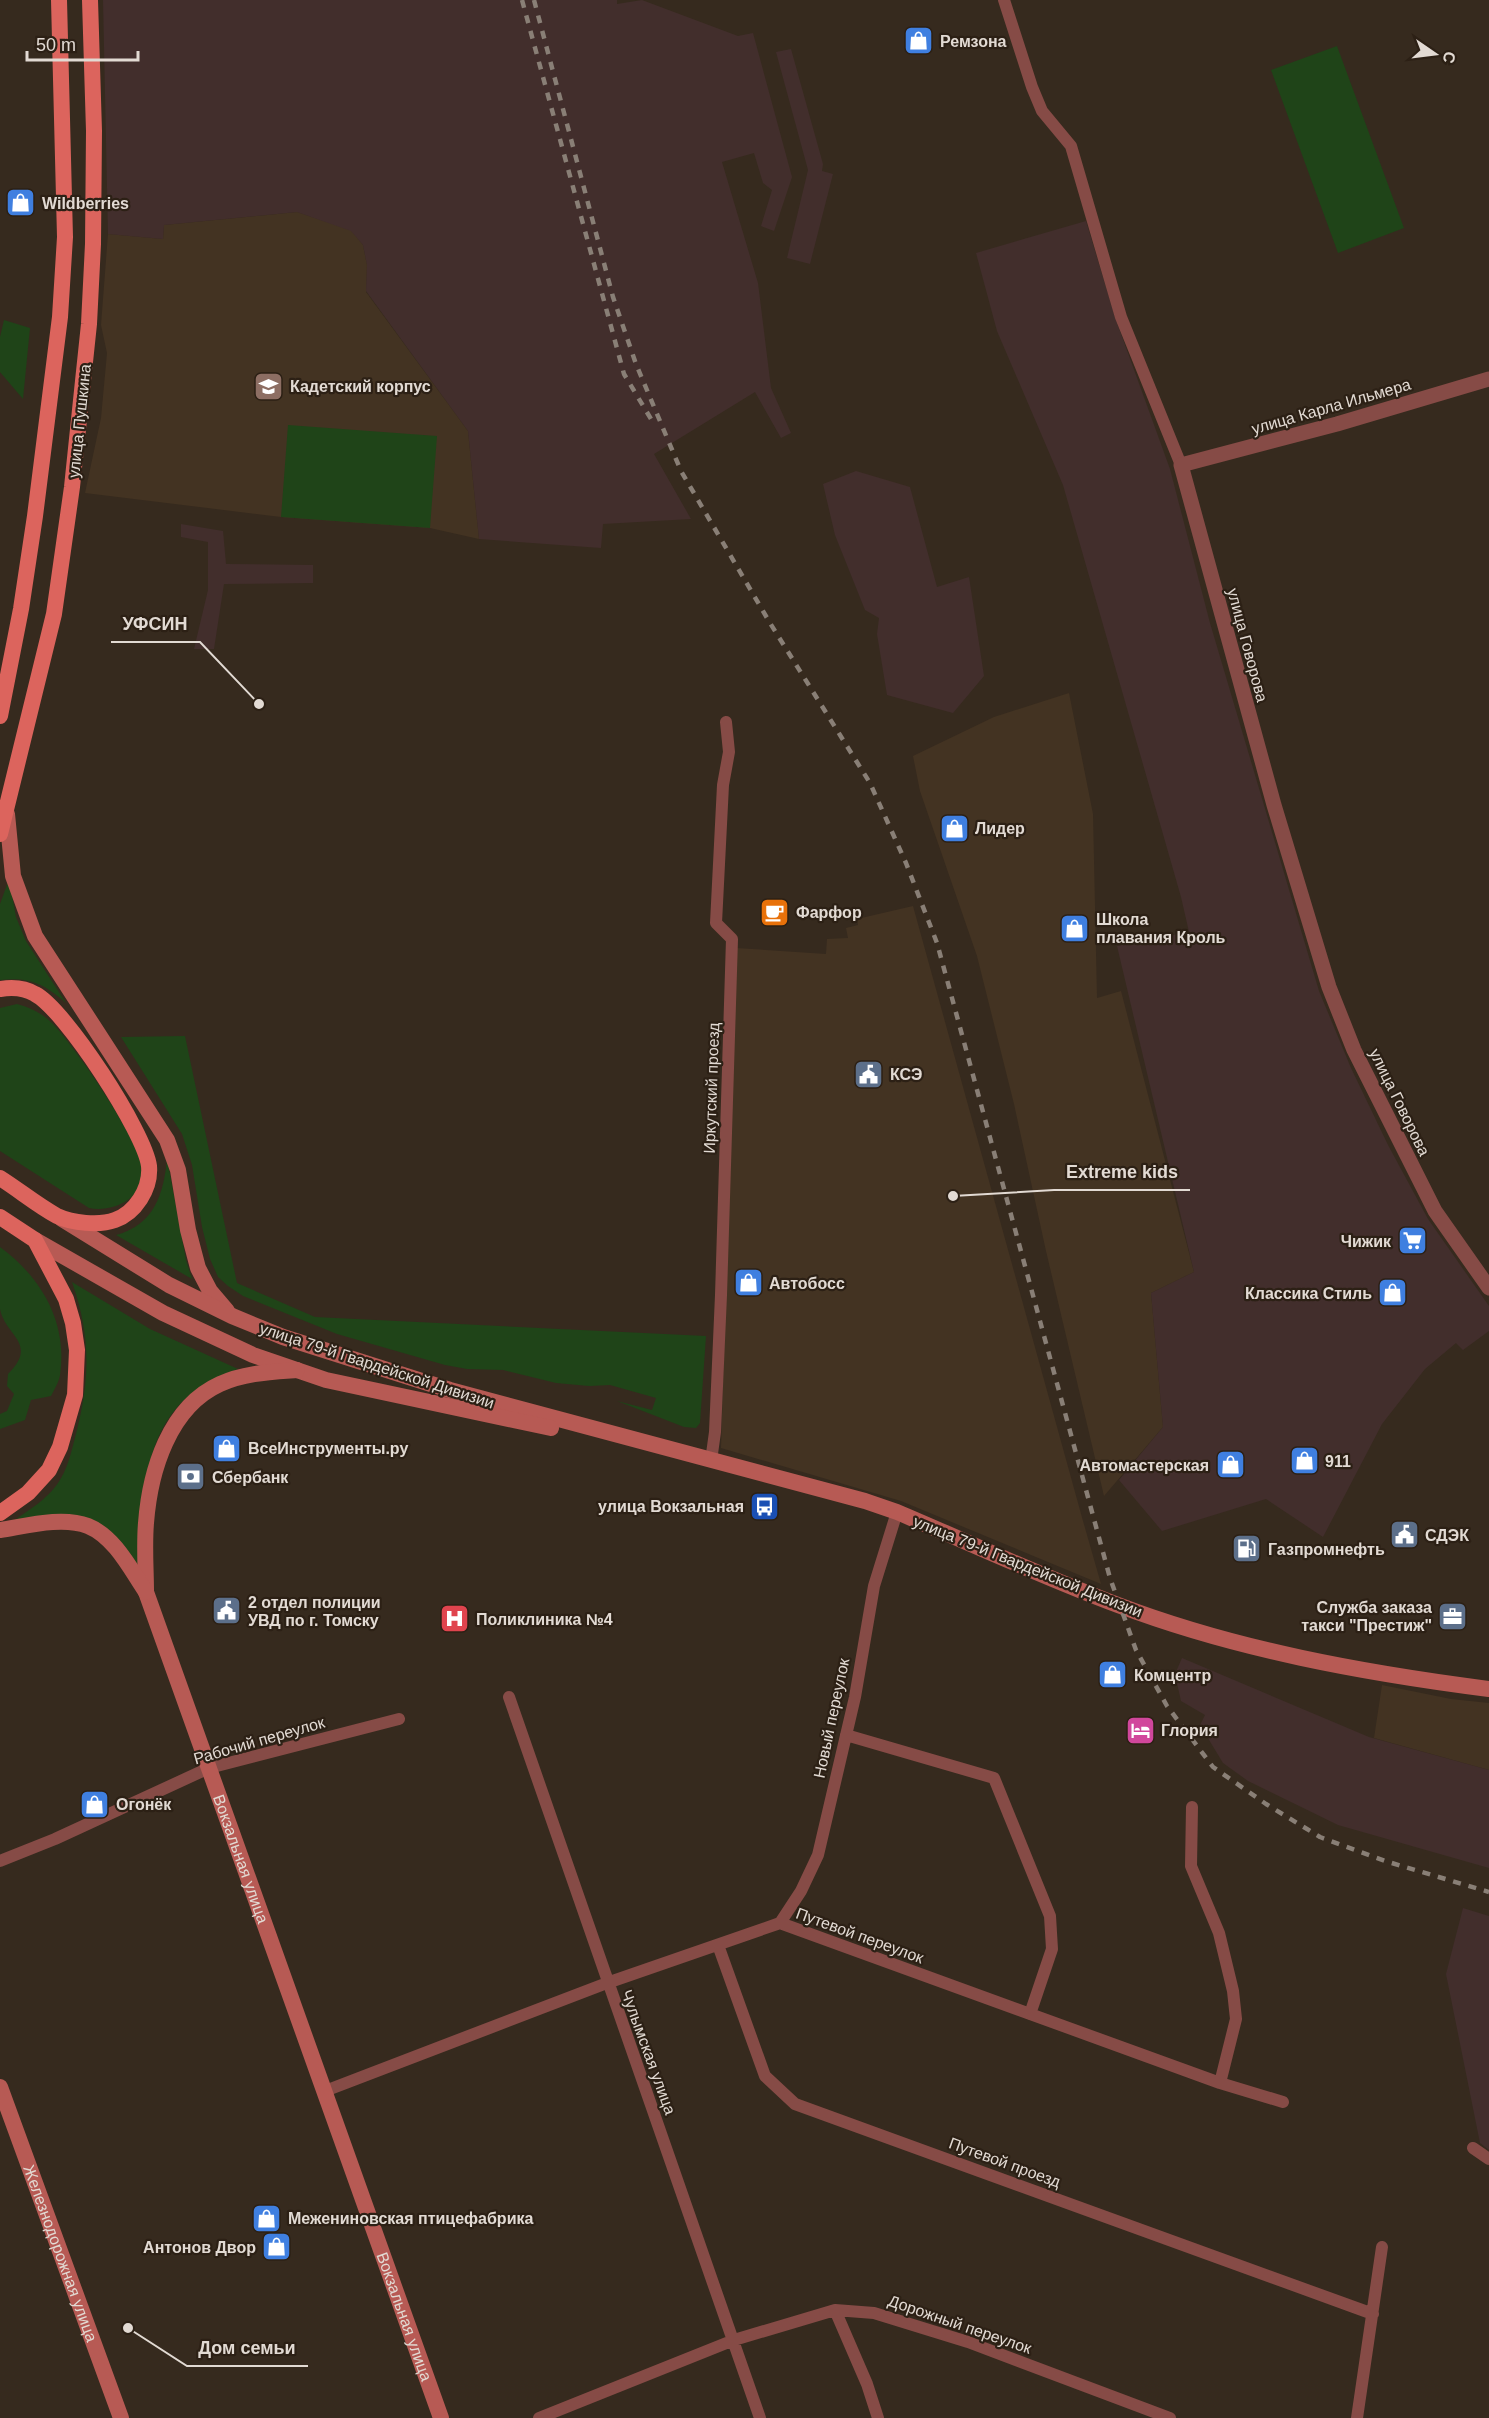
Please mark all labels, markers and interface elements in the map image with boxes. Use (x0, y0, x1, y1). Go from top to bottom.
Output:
scale bar (27, 24, 138, 62)
north arrow (1405, 24, 1465, 84)
shop icon: Ремзона (903, 25, 935, 57)
place label: Ремзона (940, 33, 1007, 50)
text: 50 m (36, 35, 76, 55)
text: С (1439, 50, 1459, 66)
shop icon: Wildberries (5, 187, 37, 219)
place label: Wildberries (42, 195, 129, 212)
street label: улица Пушкина (65, 363, 94, 479)
school or university icon: Кадетский корпус (253, 370, 285, 402)
street label: улица Карла Ильмера (1250, 376, 1413, 437)
place label: Кадетский корпус (290, 378, 431, 395)
street label: улица Говорова (1224, 586, 1271, 704)
callout: УФСИН (111, 606, 200, 642)
text: УФСИН (123, 614, 187, 634)
shop icon: Лидер (938, 812, 970, 844)
place label: Лидер (975, 820, 1025, 837)
cafe icon: Фарфор (759, 896, 791, 928)
place label: Фарфор (796, 904, 862, 921)
place label: Школа плавания Кроль (1096, 911, 1226, 946)
shop icon: Школа плавания Кроль (1059, 912, 1091, 944)
street label: Иркутский проезд (701, 1021, 722, 1154)
street label: улица Говорова (1366, 1046, 1433, 1159)
public building icon: КСЭ (853, 1058, 885, 1090)
place label: КСЭ (890, 1066, 922, 1083)
callout: Extreme kids (1054, 1154, 1190, 1190)
text: Extreme kids (1066, 1162, 1178, 1182)
supermarket icon: Чижик (1396, 1225, 1428, 1257)
place label: Чижик (1341, 1233, 1392, 1250)
shop icon: Автобосс (732, 1267, 764, 1299)
place label: Автобосс (769, 1275, 845, 1292)
shop icon: Классика Стиль (1377, 1277, 1409, 1309)
place label: Классика Стиль (1245, 1285, 1372, 1302)
street label: улица 79-й Гвардейской Дивизии (257, 1319, 496, 1411)
shop icon: ВсеИнструменты.ру (211, 1432, 243, 1464)
place label: ВсеИнструменты.ру (248, 1440, 408, 1457)
shop icon: 911 (1288, 1445, 1320, 1477)
shop icon: Автомастерская (1214, 1449, 1246, 1481)
place label: 911 (1325, 1453, 1351, 1470)
place label: Автомастерская (1080, 1457, 1209, 1474)
bank icon: Сбербанк (175, 1461, 207, 1493)
place label: Сбербанк (212, 1469, 289, 1486)
bus stop icon: улица Вокзальная (749, 1490, 781, 1522)
place label: улица Вокзальная (598, 1498, 744, 1515)
street label: улица 79-й Гвардейской Дивизии (911, 1513, 1145, 1620)
public building icon: СДЭК (1388, 1519, 1420, 1551)
place label: СДЭК (1425, 1527, 1469, 1544)
fuel station icon: Газпромнефть (1231, 1533, 1263, 1565)
place label: Газпромнефть (1268, 1541, 1385, 1558)
place label: 2 отдел полиции УВД по г. Томску (248, 1594, 381, 1629)
public building icon: 2 отдел полиции УВД по г. Томску (211, 1595, 243, 1627)
place label: Служба заказа такси "Престиж" (1301, 1599, 1432, 1634)
office icon: Служба заказа такси "Престиж" (1437, 1600, 1469, 1632)
hospital icon: Поликлиника №4 (439, 1603, 471, 1635)
place label: Поликлиника №4 (476, 1611, 613, 1628)
street label: Новый переулок (810, 1656, 853, 1780)
shop icon: Комцентр (1097, 1659, 1129, 1691)
place label: Комцентр (1134, 1667, 1211, 1684)
street label: Рабочий переулок (192, 1713, 328, 1767)
hotel icon: Глория (1124, 1714, 1156, 1746)
place label: Глория (1161, 1722, 1218, 1739)
shop icon: Огонёк (79, 1788, 111, 1820)
street label: Вокзальная улица (210, 1792, 272, 1926)
place label: Огонёк (116, 1796, 172, 1813)
street label: Путевой переулок (794, 1905, 927, 1967)
street label: Чулымская улица (618, 1987, 679, 2117)
street label: Путевой проезд (947, 2134, 1064, 2191)
street label: Железнодорожная улица (20, 2163, 100, 2344)
shop icon: Межениновская птицефабрика (251, 2202, 283, 2234)
place label: Межениновская птицефабрика (288, 2210, 533, 2227)
shop icon: Антонов Двор (261, 2231, 293, 2263)
place label: Антонов Двор (143, 2239, 256, 2256)
street label: Вокзальная улица (373, 2250, 435, 2383)
street label: Дорожный переулок (886, 2292, 1035, 2357)
callout: Дом семьи (187, 2330, 308, 2366)
text: Дом семьи (198, 2338, 296, 2358)

